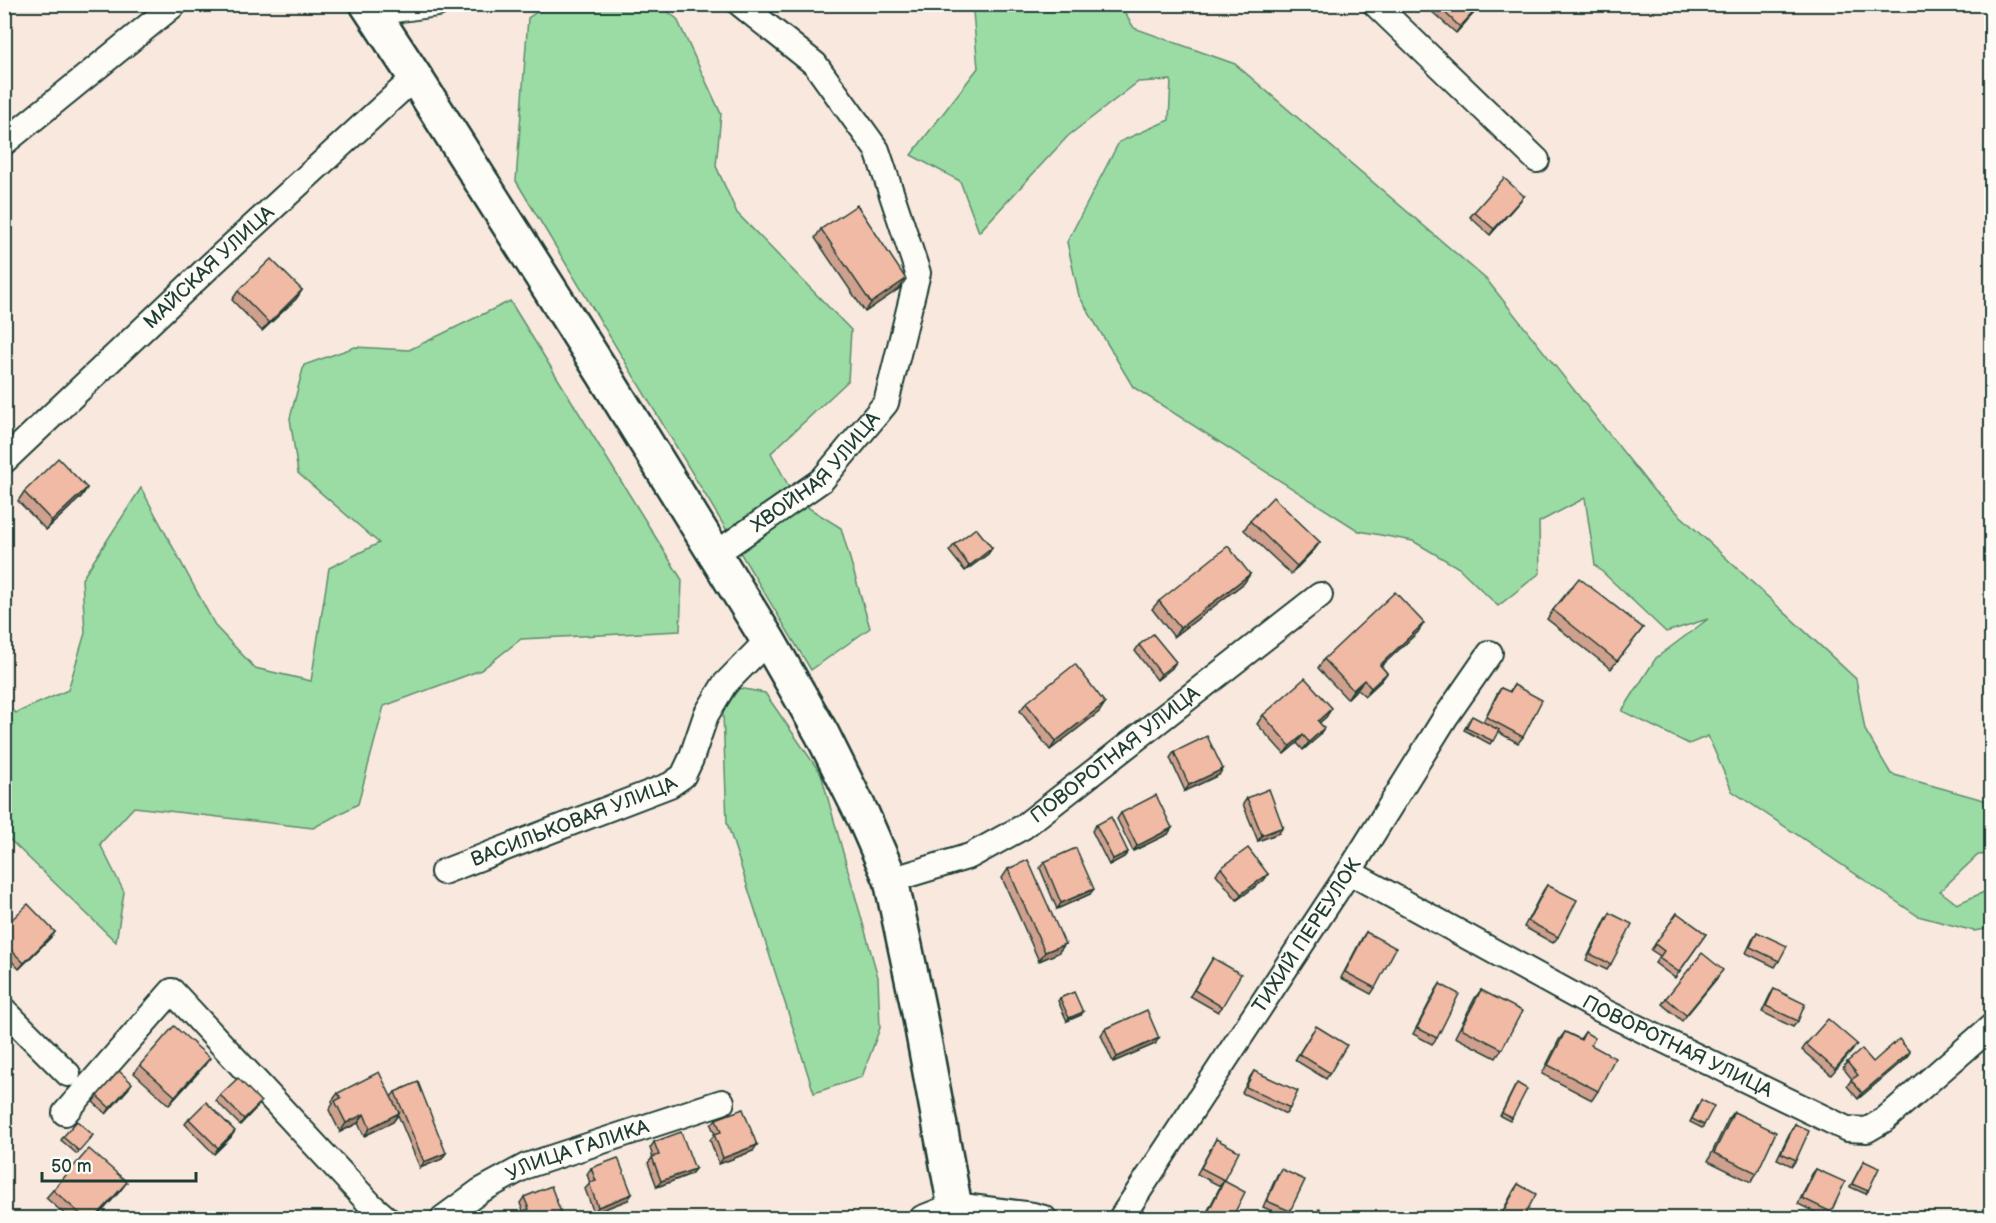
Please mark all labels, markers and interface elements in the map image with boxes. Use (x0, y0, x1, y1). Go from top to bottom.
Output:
street label: МАЙСКАЯ УЛИЦА (139, 200, 280, 334)
street label: ХВОЙНАЯ УЛИЦА (746, 406, 886, 538)
street label: ПОВОРОТНАЯ УЛИЦА (1026, 681, 1205, 829)
street label: ВАСИЛЬКОВАЯ УЛИЦА (467, 771, 683, 872)
street label: ТИХИЙ ПЕРЕУЛОК (1247, 854, 1367, 1018)
street label: ПОВОРОТНАЯ УЛИЦА (1578, 990, 1777, 1103)
street label: УЛИЦА ГАЛИКА (502, 1114, 653, 1186)
scale bar (42, 1145, 196, 1183)
text: 50 m (51, 1156, 92, 1177)

